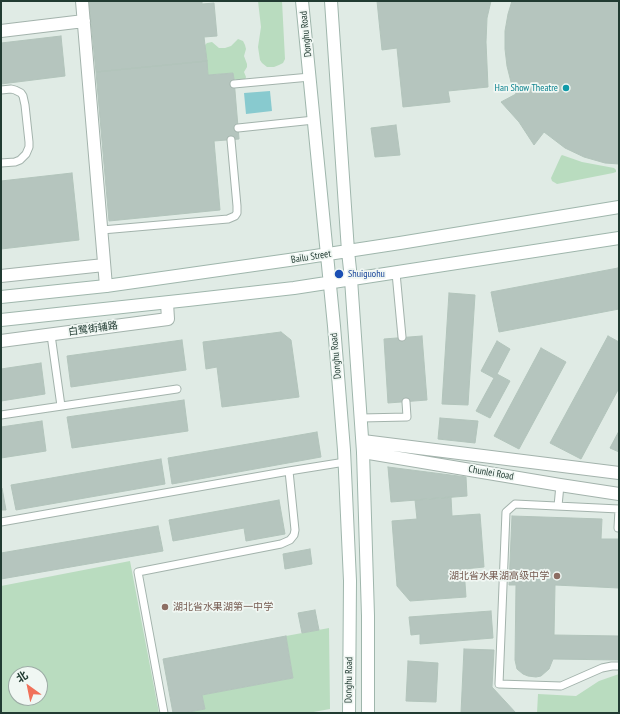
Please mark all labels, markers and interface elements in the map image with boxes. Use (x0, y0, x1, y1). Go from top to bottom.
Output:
street label: Donghu Road (298, 10, 314, 58)
place label: Han Show Theatre (495, 82, 558, 94)
marker: Han Show Theatre (561, 83, 571, 93)
street label: Bailu Street (290, 248, 332, 266)
marker: Shuiguohu (333, 268, 345, 280)
place label: Shuiguohu (348, 268, 385, 280)
street label: 白鹭街辅路 (67, 320, 119, 338)
street label: Donghu Road (328, 332, 344, 380)
street label: Chunlei Road (468, 463, 514, 483)
place label: 湖北省水果湖高级中学 (449, 570, 549, 582)
marker: 湖北省水果湖高级中学 (552, 571, 562, 581)
place label: 湖北省水果湖第一中学 (173, 601, 273, 613)
marker: 湖北省水果湖第一中学 (160, 602, 170, 612)
street label: Donghu Road (343, 657, 355, 703)
north arrow (8, 666, 48, 706)
text: 北 (14, 668, 30, 686)

